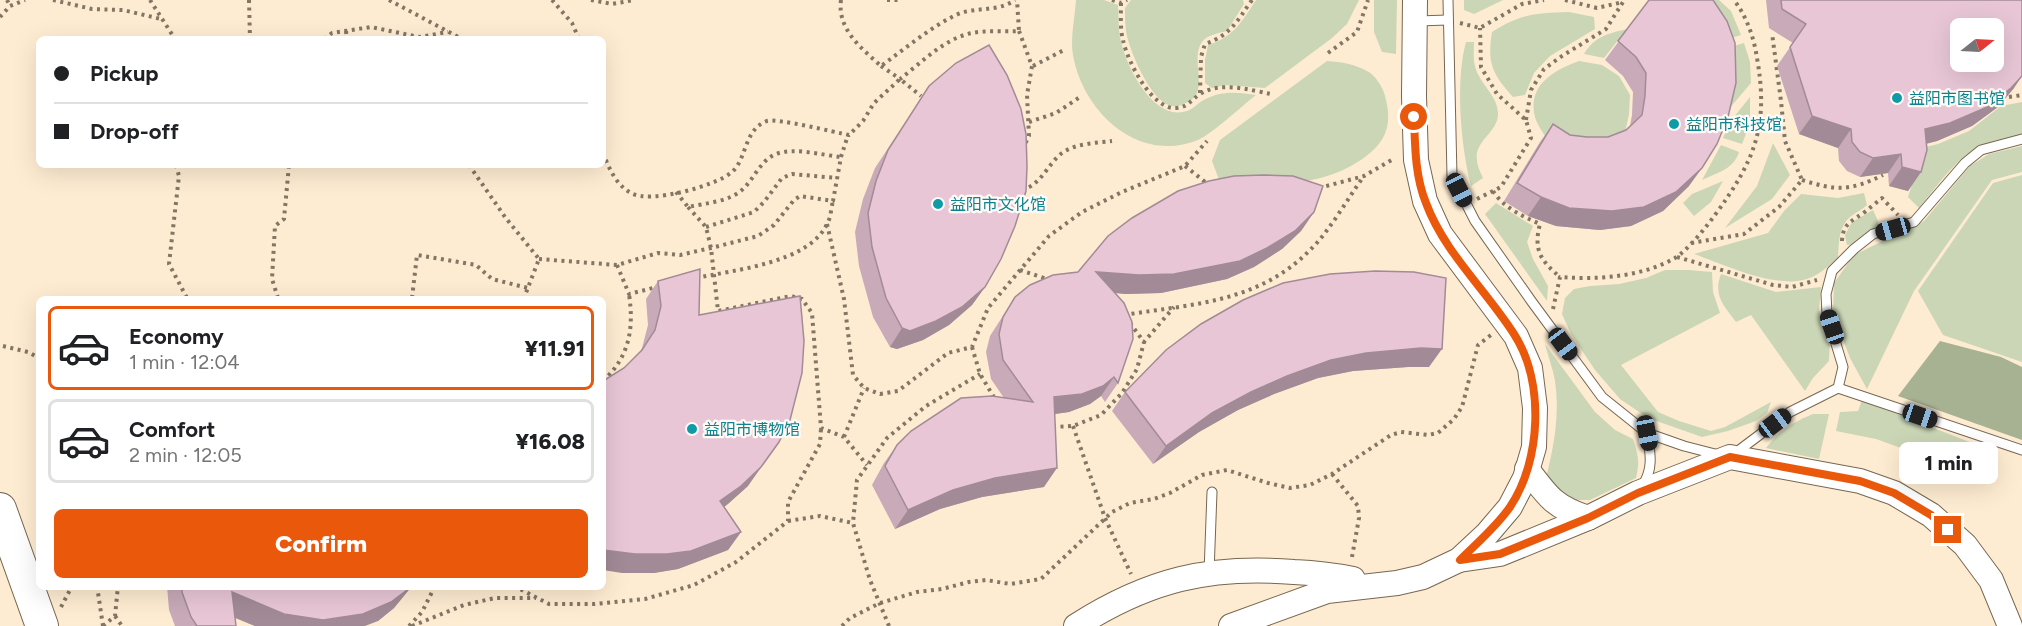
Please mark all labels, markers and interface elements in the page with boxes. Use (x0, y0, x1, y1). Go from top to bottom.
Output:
north arrow (1950, 18, 2004, 72)
map controls (1950, 18, 2004, 72)
text: Pickup (90, 60, 159, 87)
place label: 益阳市图书馆 (1909, 89, 2005, 108)
marker: 益阳市图书馆 (1890, 91, 1904, 105)
route start (1400, 103, 1427, 130)
place label: 益阳市科技馆 (1686, 115, 1782, 134)
marker: 益阳市科技馆 (1667, 117, 1681, 131)
text: Drop-off (90, 118, 179, 145)
car (1443, 170, 1475, 210)
place label: 益阳市文化馆 (950, 195, 1046, 214)
marker: 益阳市文化馆 (931, 197, 945, 211)
car (1873, 215, 1913, 243)
car (1818, 307, 1846, 347)
icon: car (57, 321, 111, 375)
text: Economy (129, 323, 224, 350)
car (1545, 324, 1581, 364)
text: ¥11.91 (524, 335, 585, 362)
text: 1 min · 12:04 (129, 350, 240, 374)
car (1900, 402, 1940, 430)
car (1755, 405, 1795, 441)
icon: car (57, 414, 111, 468)
car (1635, 414, 1659, 452)
text: Comfort (129, 416, 215, 443)
place label: 益阳市博物馆 (704, 420, 800, 439)
marker: 益阳市博物馆 (685, 422, 699, 436)
text: ¥16.08 (515, 428, 585, 455)
text: 2 min · 12:05 (129, 443, 242, 467)
callout: 1 min (1898, 443, 1998, 485)
text: 1 min (1925, 451, 1972, 475)
button: Confirm (54, 509, 588, 578)
route end (1934, 516, 1961, 543)

